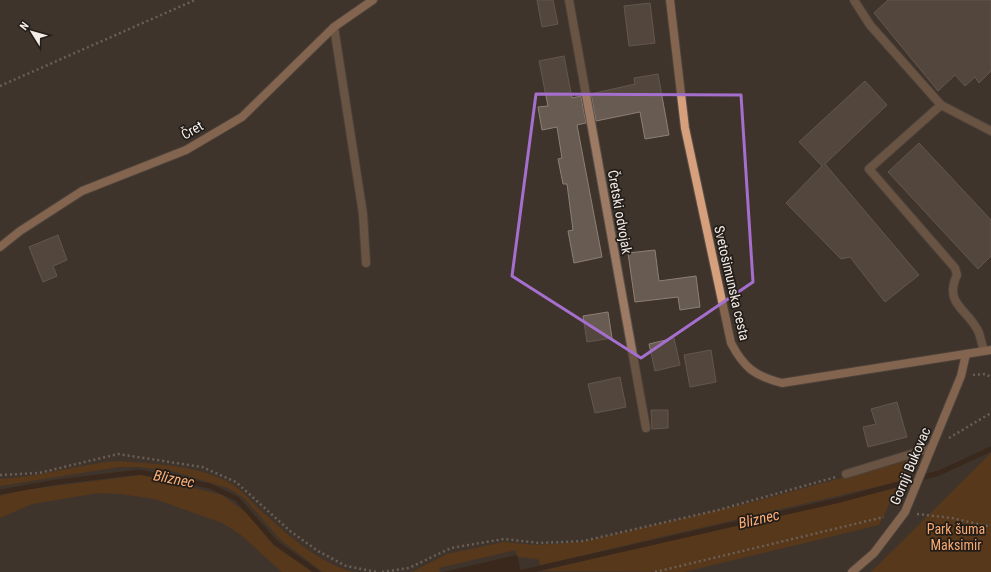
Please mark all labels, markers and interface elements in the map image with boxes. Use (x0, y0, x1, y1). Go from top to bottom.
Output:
north arrow (12, 12, 52, 52)
text: N (17, 19, 32, 33)
street label: Čret (178, 117, 206, 143)
street label: Čretski odvojak (605, 169, 636, 256)
street label: Svetošimunska cesta (711, 224, 753, 342)
street label: Gornji Bukovac (886, 425, 934, 507)
water label: Bliznec (152, 466, 196, 492)
water label: Bliznec (737, 505, 782, 532)
park label: Park šuma Maksimir (927, 521, 985, 553)

